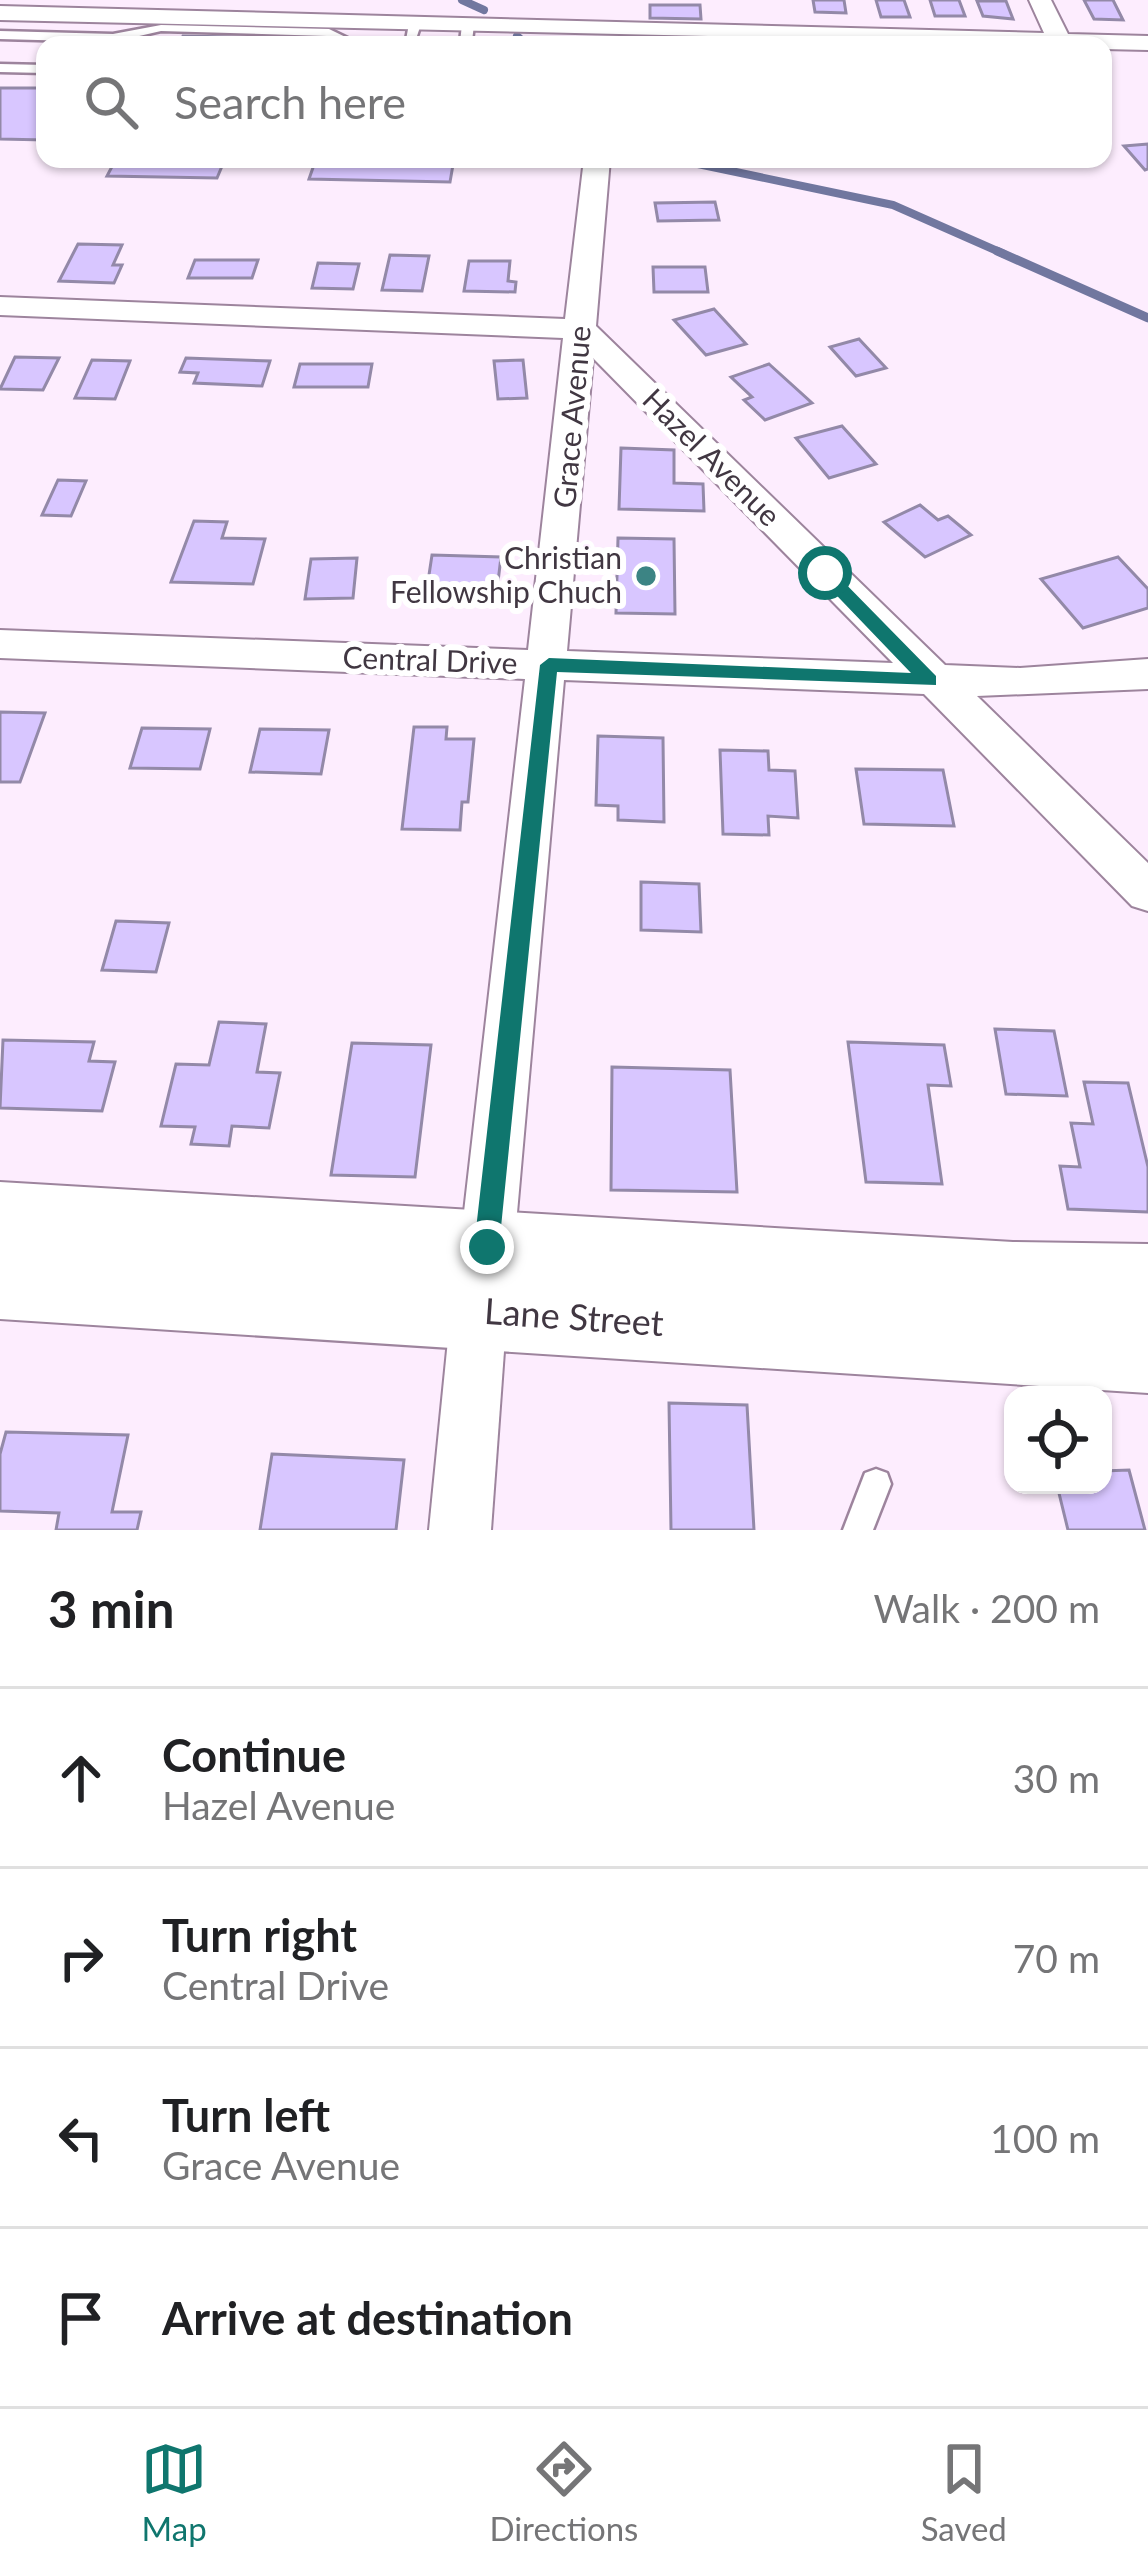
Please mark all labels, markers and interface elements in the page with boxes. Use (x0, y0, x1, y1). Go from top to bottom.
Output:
search box (36, 36, 1112, 168)
icon: search (78, 69, 144, 135)
text: Search here (174, 75, 406, 129)
street label: Grace Avenue (545, 324, 597, 510)
street label: Hazel Avenue (636, 380, 789, 533)
place label: Christian Fellowship Chuch (390, 539, 622, 609)
route start (798, 546, 852, 600)
marker: Christian Fellowship Chuch (633, 563, 659, 589)
street label: Central Drive (342, 638, 518, 680)
route end (460, 1220, 514, 1274)
street label: Lane Street (483, 1288, 665, 1344)
map controls (1004, 1386, 1112, 1494)
button: locate (1004, 1386, 1112, 1494)
text: 3 min (48, 1578, 174, 1639)
text: Walk · 200 m (873, 1585, 1100, 1631)
text: Continue (162, 1728, 346, 1782)
icon: ahead (48, 1745, 114, 1811)
text: 30 m (1013, 1755, 1100, 1801)
text: Hazel Avenue (162, 1782, 395, 1828)
text: Turn right (162, 1908, 357, 1962)
icon: right (48, 1925, 114, 1991)
text: 70 m (1013, 1935, 1100, 1981)
text: Central Drive (162, 1962, 389, 2008)
text: Turn left (162, 2088, 330, 2142)
icon: left (48, 2105, 114, 2171)
text: 100 m (990, 2115, 1100, 2161)
text: Grace Avenue (162, 2142, 400, 2188)
icon: arrive (48, 2285, 114, 2351)
text: Arrive at destination (162, 2291, 573, 2345)
tab: Map (141, 2436, 207, 2548)
tab: Directions (489, 2436, 638, 2548)
tab: Saved (921, 2436, 1007, 2548)

